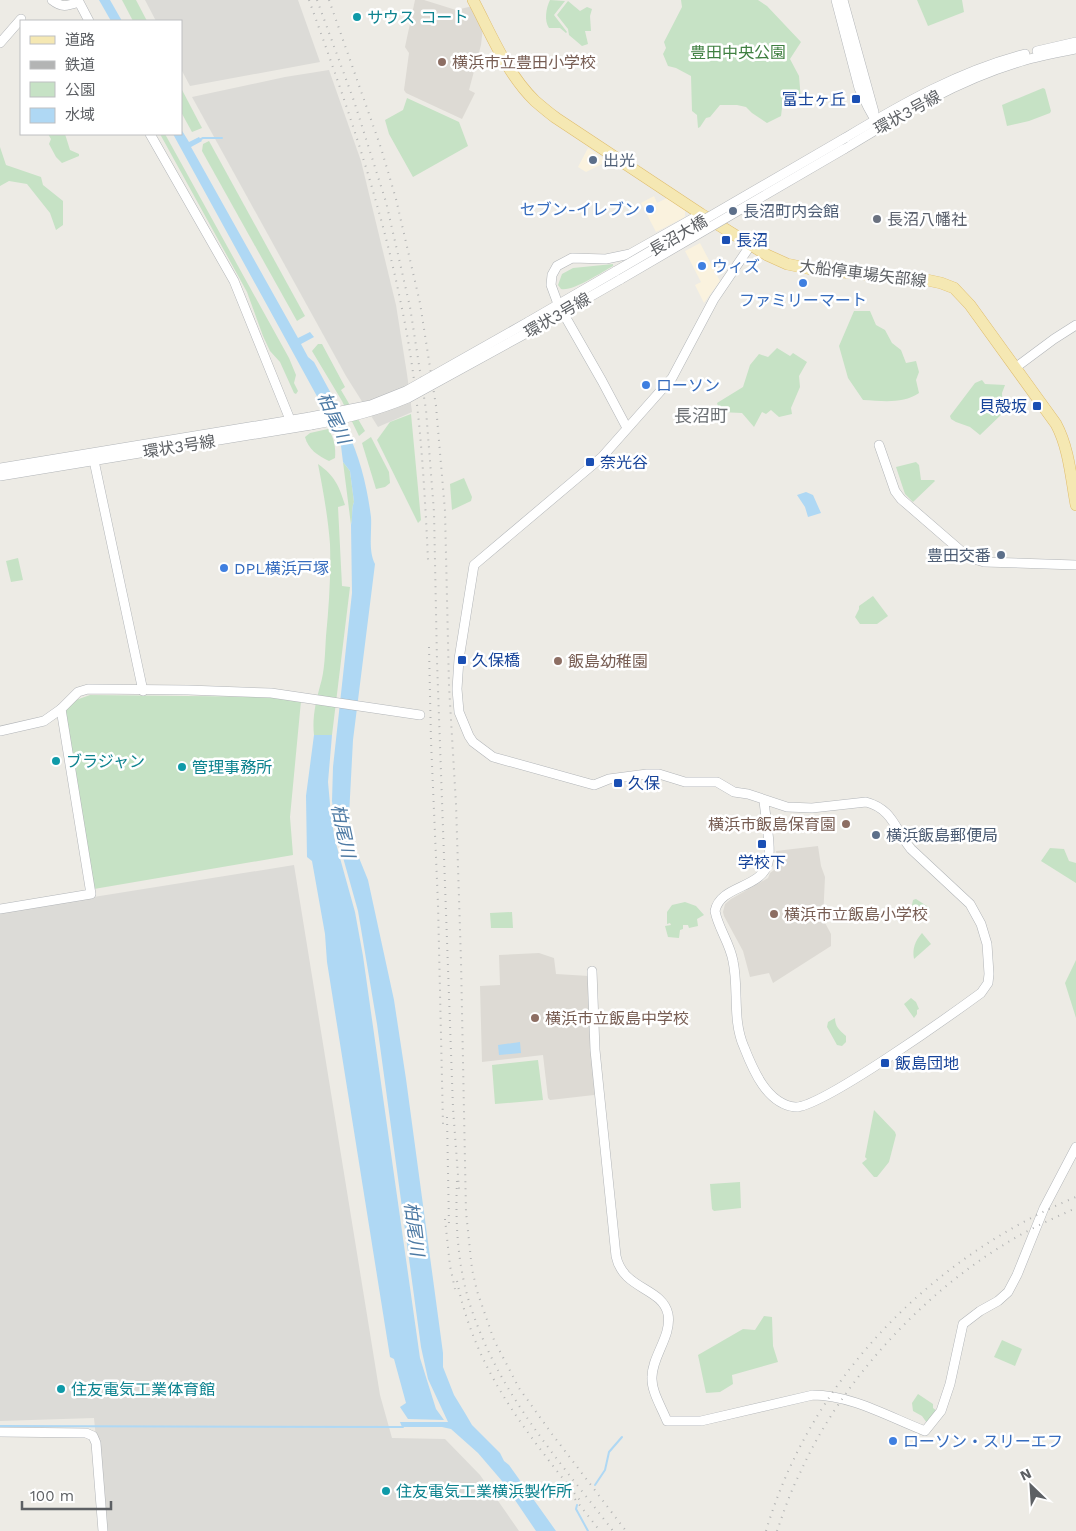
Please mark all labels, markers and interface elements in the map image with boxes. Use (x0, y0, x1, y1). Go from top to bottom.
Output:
place label: サウス コート (367, 8, 468, 27)
marker: サウス コート (351, 11, 363, 23)
legend (20, 20, 182, 135)
text: 道路 (65, 31, 95, 49)
park label: 豊田中央公園 (690, 43, 786, 62)
place label: 横浜市立豊田小学校 (452, 53, 596, 72)
text: 鉄道 (65, 56, 95, 74)
marker: 横浜市立豊田小学校 (436, 56, 448, 68)
text: 公園 (65, 81, 95, 99)
street label: 環状3号線 (871, 86, 944, 139)
place label: 富士ヶ丘 (782, 90, 846, 109)
marker: 富士ヶ丘 (850, 93, 862, 105)
text: 水域 (65, 106, 95, 124)
place label: 出光 (603, 151, 635, 170)
marker: 出光 (587, 154, 599, 166)
place label: セブン-イレブン (520, 200, 640, 219)
place label: 長沼町内会館 (743, 202, 839, 221)
marker: セブン-イレブン (644, 203, 656, 215)
marker: 長沼町内会館 (727, 205, 739, 217)
place label: 長沼八幡社 (887, 210, 967, 229)
street label: 長沼大橋 (646, 211, 711, 260)
marker: 長沼八幡社 (871, 213, 883, 225)
place label: 長沼 (736, 231, 768, 250)
marker: 長沼 (720, 234, 732, 246)
street label: 大船停車場矢部線 (798, 256, 928, 291)
place label: ウィズ (712, 257, 760, 276)
marker: ウィズ (696, 260, 708, 272)
marker: ファミリーマート (797, 277, 809, 289)
street label: 環状3号線 (521, 289, 594, 342)
place label: ファミリーマート (739, 291, 867, 310)
place label: ローソン (656, 376, 720, 395)
marker: ローソン (640, 379, 652, 391)
water label: 柏尾川 (314, 389, 356, 449)
place label: 貝殻坂 (979, 397, 1027, 416)
marker: 貝殻坂 (1031, 400, 1043, 412)
district label: 長沼町 (674, 405, 728, 426)
street label: 環状3号線 (141, 431, 217, 462)
place label: 奈光谷 (600, 453, 648, 472)
marker: 奈光谷 (584, 456, 596, 468)
place label: 豊田交番 (927, 546, 991, 565)
marker: 豊田交番 (995, 549, 1007, 561)
place label: DPL横浜戸塚 (234, 559, 329, 578)
marker: DPL横浜戸塚 (218, 562, 230, 574)
place label: 久保橋 (472, 651, 520, 670)
place label: 飯島幼稚園 (568, 652, 648, 671)
marker: 久保橋 (456, 654, 468, 666)
marker: 飯島幼稚園 (552, 655, 564, 667)
place label: ブラジャン (66, 752, 145, 771)
marker: ブラジャン (50, 755, 62, 767)
place label: 管理事務所 (192, 758, 272, 777)
marker: 管理事務所 (176, 761, 188, 773)
place label: 久保 (628, 774, 660, 793)
marker: 久保 (612, 777, 624, 789)
water label: 柏尾川 (328, 802, 360, 861)
place label: 横浜市飯島保育園 (708, 815, 836, 834)
marker: 横浜市飯島保育園 (840, 818, 852, 830)
place label: 横浜飯島郵便局 (886, 826, 998, 845)
marker: 横浜飯島郵便局 (870, 829, 882, 841)
marker: 学校下 (756, 838, 768, 850)
place label: 学校下 (738, 853, 786, 872)
place label: 横浜市立飯島小学校 (784, 905, 928, 924)
marker: 横浜市立飯島小学校 (768, 908, 780, 920)
place label: 横浜市立飯島中学校 (545, 1009, 689, 1028)
marker: 横浜市立飯島中学校 (529, 1012, 541, 1024)
place label: 飯島団地 (895, 1054, 959, 1073)
marker: 飯島団地 (879, 1057, 891, 1069)
water label: 柏尾川 (401, 1201, 428, 1259)
place label: 住友電気工業体育館 (71, 1380, 215, 1399)
marker: 住友電気工業体育館 (55, 1383, 67, 1395)
place label: ローソン・スリーエフ (903, 1432, 1063, 1451)
marker: ローソン・スリーエフ (887, 1435, 899, 1447)
north arrow (1006, 1461, 1056, 1511)
text: N (1017, 1465, 1034, 1484)
scale bar (22, 1478, 111, 1510)
place label: 住友電気工業横浜製作所 (396, 1482, 572, 1501)
marker: 住友電気工業横浜製作所 (380, 1485, 392, 1497)
text: 100 m (30, 1487, 74, 1505)

